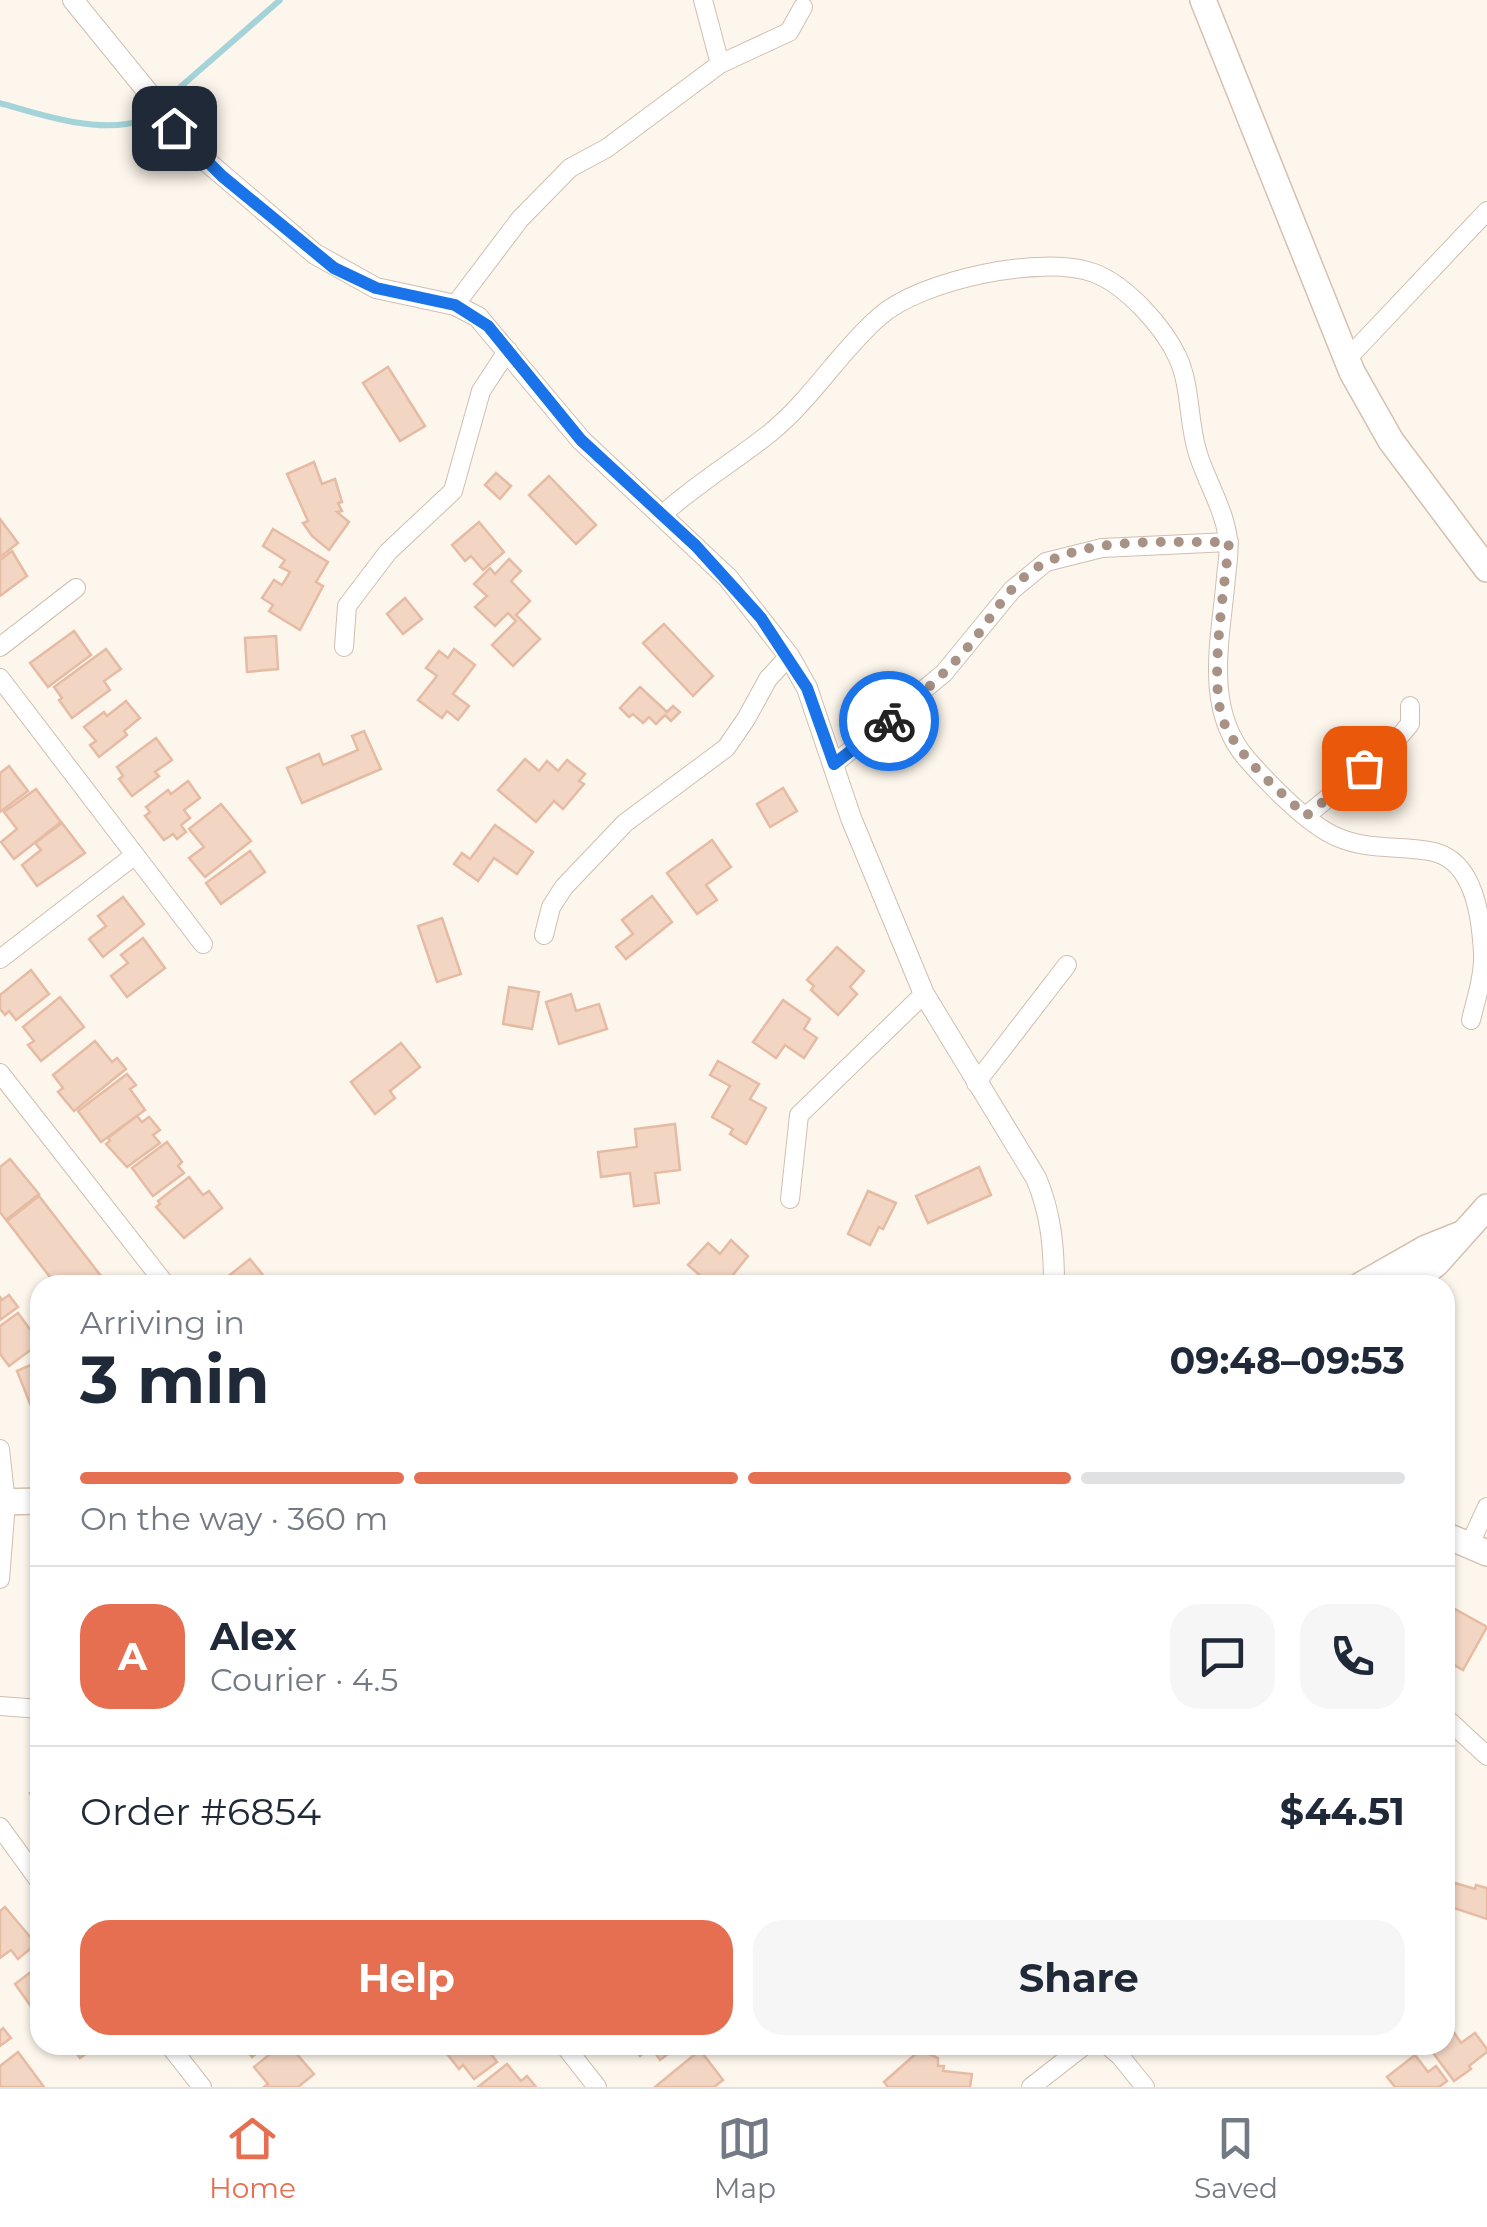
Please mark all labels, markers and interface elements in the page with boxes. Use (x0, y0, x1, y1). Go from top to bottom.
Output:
pin (132, 86, 217, 171)
icon: home (147, 101, 202, 156)
courier (839, 671, 939, 771)
icon: bike (862, 694, 917, 749)
pin (1322, 726, 1407, 811)
icon: bag (1337, 741, 1392, 796)
text: Arriving in (80, 1303, 245, 1342)
text: 09:48–09:53 (1169, 1337, 1405, 1384)
text: 3 min (80, 1340, 270, 1419)
text: On the way · 360 m (80, 1499, 388, 1538)
button: chat (1170, 1604, 1275, 1709)
button: phone (1300, 1604, 1405, 1709)
text: Alex (210, 1613, 297, 1660)
text: A (118, 1633, 147, 1680)
text: Courier · 4.5 (210, 1660, 398, 1699)
text: Order #6854 (80, 1788, 321, 1835)
text: $44.51 (1280, 1788, 1405, 1835)
button: Help (80, 1920, 733, 2035)
button: Share (753, 1920, 1405, 2035)
tab: Home (209, 2111, 296, 2205)
tab: Map (714, 2111, 776, 2205)
tab: Saved (1194, 2111, 1278, 2205)

